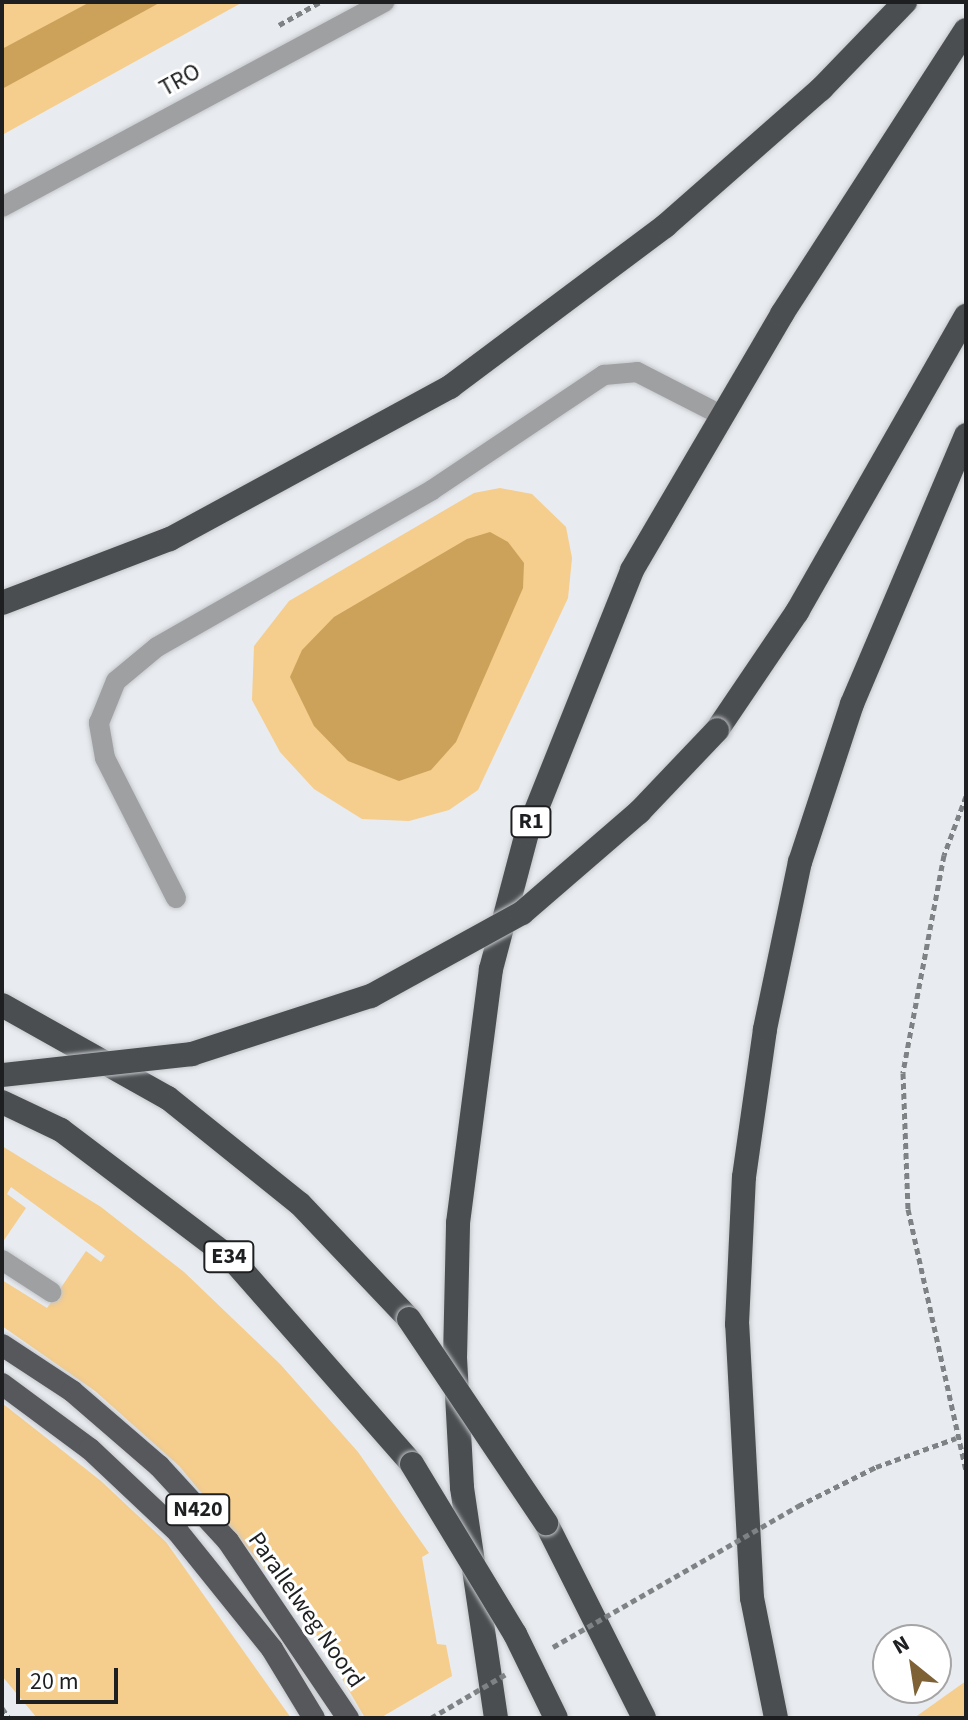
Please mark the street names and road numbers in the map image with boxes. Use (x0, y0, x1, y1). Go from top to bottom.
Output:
street label: TRO (154, 57, 206, 103)
road number: R1 (509, 804, 553, 840)
road number: E34 (203, 1239, 255, 1275)
road number: N420 (164, 1492, 232, 1528)
street label: Parallelweg Noord (242, 1527, 370, 1693)

